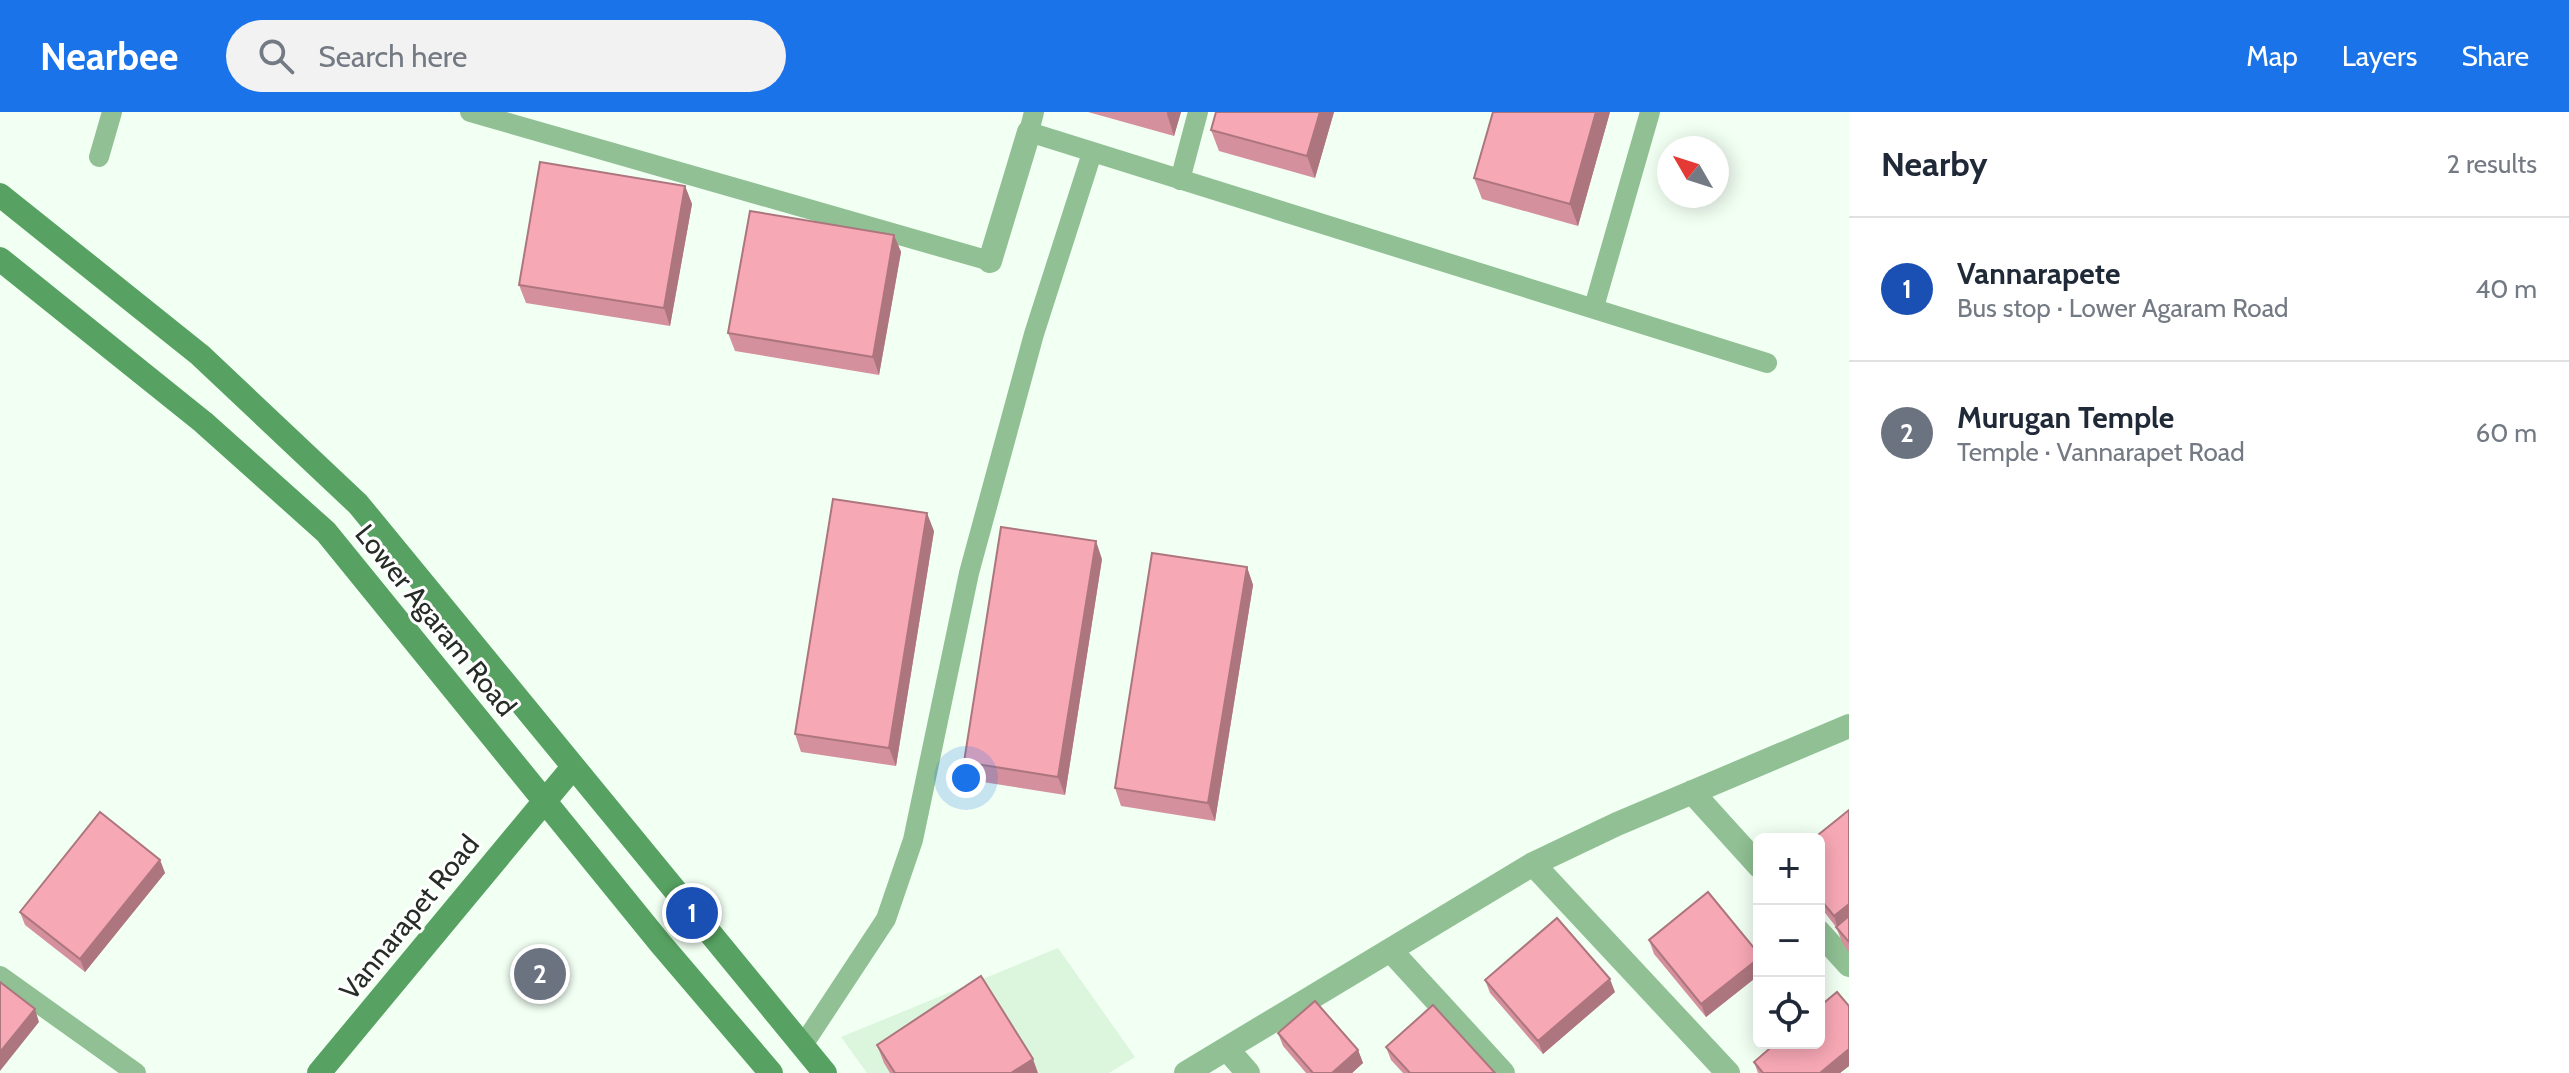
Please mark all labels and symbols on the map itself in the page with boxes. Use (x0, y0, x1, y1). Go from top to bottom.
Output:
north arrow (1657, 136, 1729, 208)
street label: Lower Agaram Road (348, 517, 524, 723)
your location (946, 758, 986, 798)
street label: Vannarapet Road (332, 828, 486, 1006)
pin: 1 (666, 883, 718, 943)
pin: 2 (514, 944, 566, 1004)

